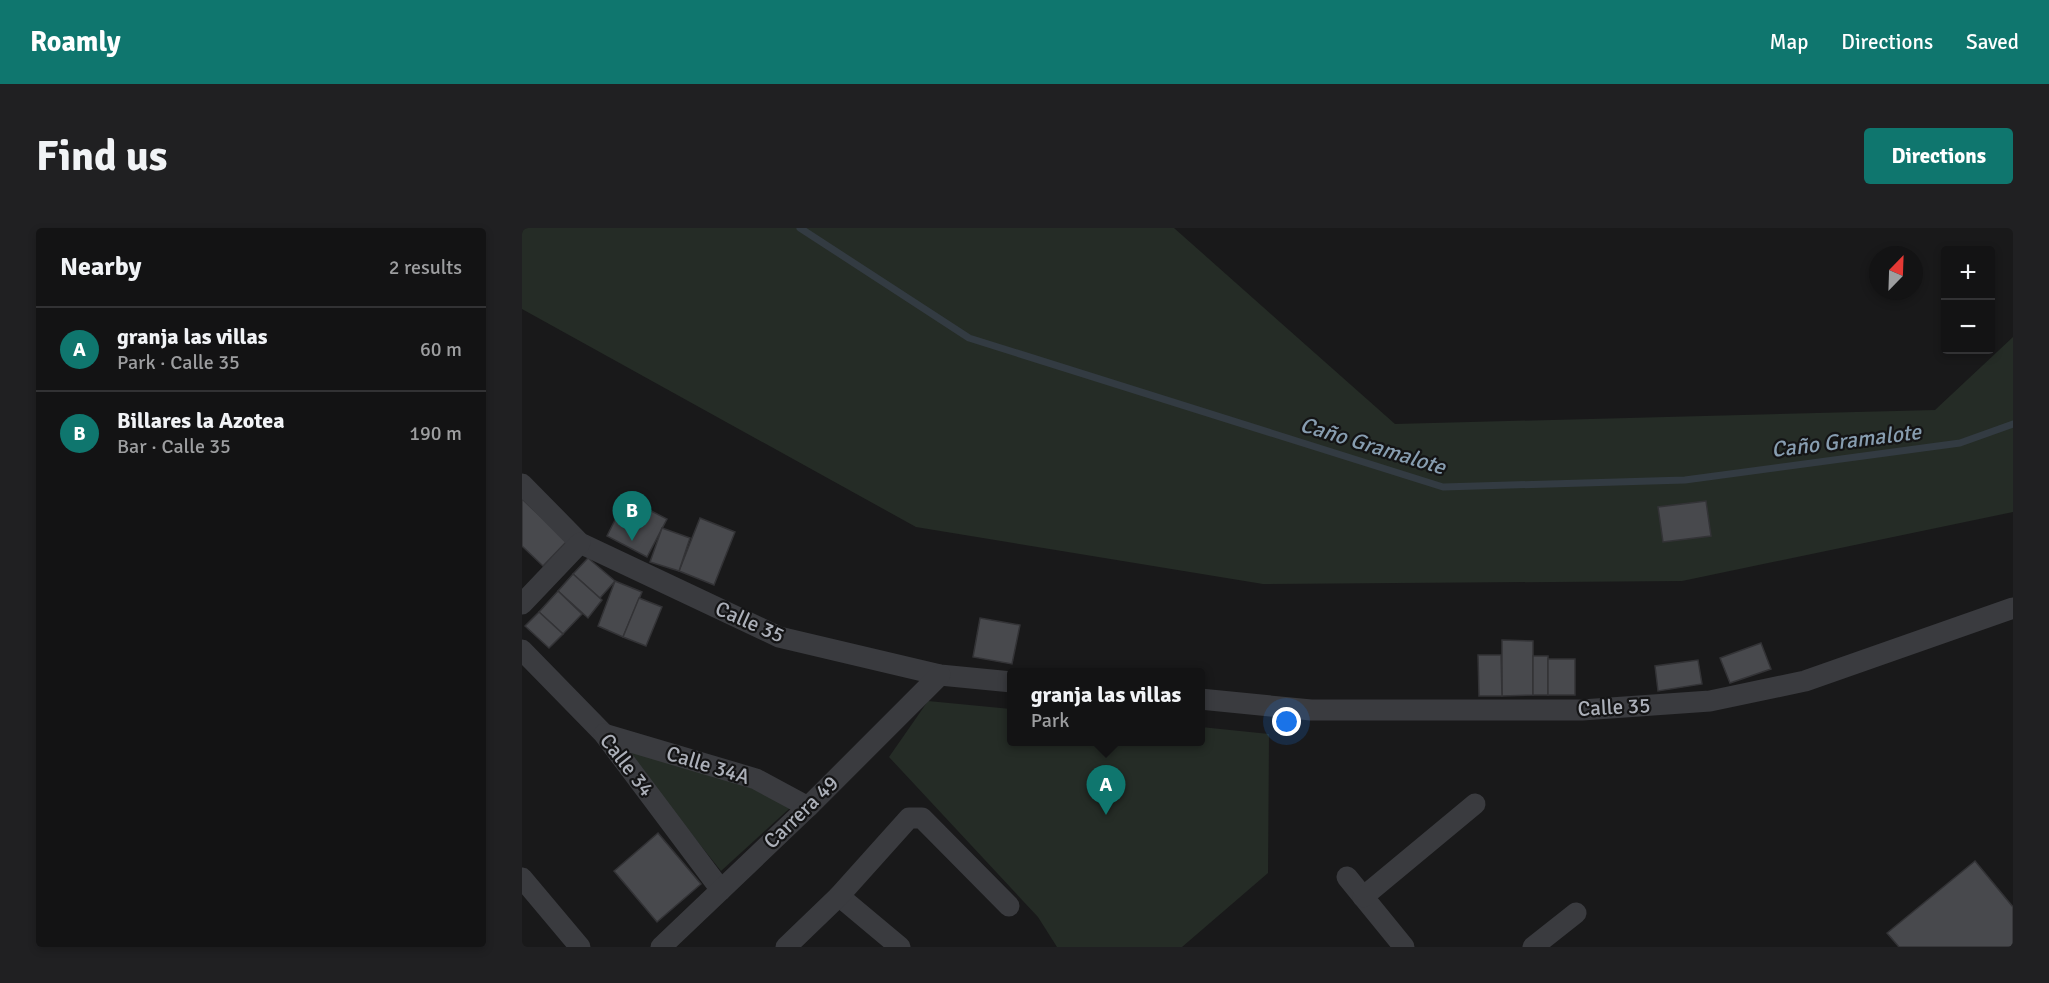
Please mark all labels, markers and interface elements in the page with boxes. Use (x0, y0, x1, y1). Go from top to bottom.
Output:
text: Roamly (30, 25, 121, 59)
text: Map (1770, 29, 1808, 55)
text: Directions (1841, 29, 1933, 55)
text: Saved (1966, 29, 2019, 55)
button: Directions (1864, 128, 2013, 184)
text: Find us (36, 131, 167, 182)
north arrow (1869, 246, 1923, 300)
map controls (1941, 246, 1995, 354)
button: + (1941, 246, 1995, 300)
text: Nearby (60, 251, 141, 283)
text: 2 results (389, 255, 462, 280)
button: − (1941, 300, 1995, 354)
text: granja las villas (117, 323, 268, 350)
text: A (73, 337, 86, 362)
text: 60 m (420, 337, 462, 362)
text: Park · Calle 35 (117, 350, 240, 375)
text: Billares la Azotea (117, 407, 284, 434)
water label: Caño Gramalote (1297, 411, 1450, 481)
water label: Caño Gramalote (1770, 418, 1923, 463)
text: B (73, 421, 86, 446)
text: 190 m (409, 421, 462, 446)
text: Bar · Calle 35 (117, 434, 231, 459)
pin: B (612, 492, 652, 541)
street label: Calle 35 (711, 595, 789, 649)
popup (1007, 668, 1205, 746)
text: granja las villas (1031, 681, 1181, 708)
street label: Calle 35 (1577, 692, 1651, 722)
your location (1272, 707, 1301, 736)
text: Park (1031, 708, 1069, 733)
street label: Calle 34 (594, 728, 660, 802)
street label: Calle 34A (663, 740, 753, 790)
pin: A (1086, 766, 1126, 815)
street label: Carrera 49 (758, 770, 844, 854)

